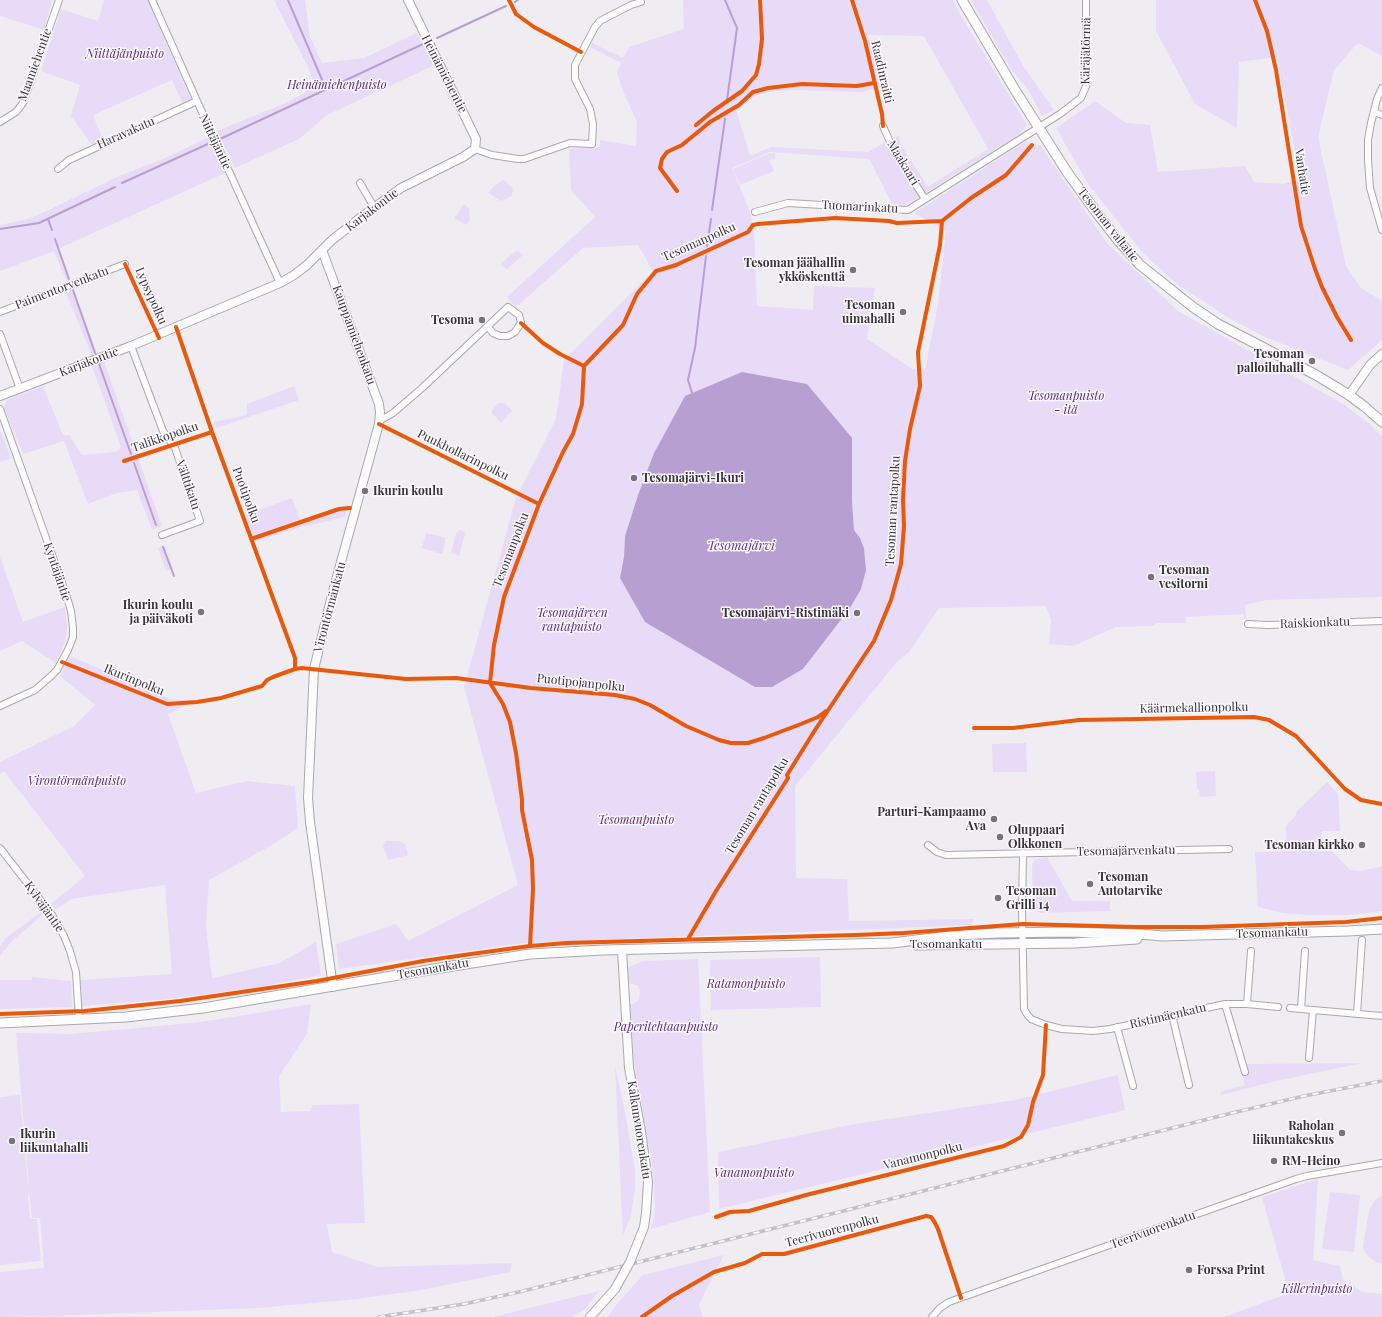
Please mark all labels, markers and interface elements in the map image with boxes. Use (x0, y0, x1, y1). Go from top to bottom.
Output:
street label: Käräjätörmä (1078, 17, 1094, 85)
street label: Maamiehentie (15, 26, 55, 104)
street label: Heinämiehentie (418, 32, 470, 116)
street label: Raadinraitti (868, 39, 896, 105)
park label: Niittäjänpuisto (86, 47, 164, 61)
park label: Heinämiehenpuisto (287, 78, 387, 92)
street label: Niittäjäntie (196, 112, 234, 172)
street label: Haravakatu (95, 114, 157, 152)
street label: Maakaari (884, 138, 922, 188)
street label: Vanhatie (1291, 148, 1313, 196)
street label: Tesoman valtatie (1074, 185, 1142, 265)
street label: Karjakontie (343, 186, 401, 234)
street label: Tuomarinkatu (821, 198, 899, 216)
street label: Tesomanpolku (660, 219, 738, 265)
place label: Tesoman jäähallin ykköskenttä (744, 256, 845, 284)
street label: Paimentorvenkatu (13, 264, 111, 312)
street label: Lypsypolku (132, 265, 170, 327)
marker: Tesoman jäähallin ykköskenttä (848, 265, 858, 275)
street label: Kauppamiehenkatu (329, 283, 379, 387)
place label: Tesoman uimahalli (842, 298, 895, 326)
marker: Tesoman uimahalli (898, 307, 908, 317)
place label: Tesoma (431, 313, 474, 327)
marker: Tesoma (477, 315, 487, 325)
street label: Karjakontie (57, 344, 121, 380)
place label: Tesoman palloiluhalli (1237, 347, 1304, 375)
marker: Tesoman palloiluhalli (1307, 356, 1317, 366)
park label: Tesomanpuisto - itä (1028, 389, 1104, 417)
street label: Talikkopolku (130, 419, 200, 455)
street label: Puukhollarinpolku (415, 427, 511, 483)
street label: Tesoman rantapolku (883, 455, 903, 567)
street label: Välttikatu (173, 458, 203, 512)
street label: Puotipolku (229, 465, 263, 525)
place label: Tesomajärvi-Ikuri (642, 471, 744, 485)
marker: Tesomajärvi-Ikuri (629, 473, 639, 483)
place label: Ikurin koulu (373, 484, 443, 498)
marker: Ikurin koulu (360, 486, 370, 496)
street label: Tesomanpolku (490, 510, 532, 590)
water label: Tesomajärvi (707, 538, 775, 554)
street label: Kyntäjäntie (40, 541, 74, 603)
street label: Virontörmänkatu (311, 560, 349, 654)
place label: Tesoman vesitorni (1159, 563, 1209, 591)
marker: Tesoman vesitorni (1146, 572, 1156, 582)
place label: Ikurin koulu ja päiväkoti (123, 598, 193, 626)
park label: Tesomajärven rantapuisto (536, 606, 608, 634)
place label: Tesomajärvi-Ristimäki (722, 606, 849, 620)
marker: Ikurin koulu ja päiväkoti (196, 607, 206, 617)
marker: Tesomajärvi-Ristimäki (852, 608, 862, 618)
street label: Raiskionkatu (1280, 615, 1350, 631)
street label: Ikurinpolku (102, 661, 166, 699)
street label: Puotipojanpolku (536, 671, 626, 695)
street label: Käärmekallionpolku (1139, 700, 1249, 716)
street label: Tesoman rantapolku (722, 755, 792, 857)
park label: Virontörmänpuisto (28, 774, 126, 788)
place label: Parturi-Kampaamo Ava (877, 805, 986, 833)
park label: Tesomanpuisto (598, 813, 674, 827)
marker: Parturi-Kampaamo Ava (989, 814, 999, 824)
place label: Oluppaari Olkkonen (1008, 823, 1065, 851)
marker: Oluppaari Olkkonen (995, 832, 1005, 842)
place label: Tesoman kirkko (1265, 838, 1354, 852)
marker: Tesoman kirkko (1357, 840, 1367, 850)
street label: Tesomajärvenkatu (1076, 843, 1176, 859)
place label: Tesoman Autotarvike (1098, 870, 1163, 898)
street label: Kylväjäntie (21, 879, 67, 935)
marker: Tesoman Autotarvike (1085, 879, 1095, 889)
place label: Tesoman Grilli 14 (1006, 884, 1056, 912)
marker: Tesoman Grilli 14 (993, 893, 1003, 903)
street label: Tesomankatu (1236, 925, 1308, 941)
street label: Tesomankatu (910, 937, 982, 951)
street label: Tesomankatu (396, 956, 470, 982)
park label: Ratamonpuisto (707, 977, 785, 991)
street label: Ristimäenkatu (1128, 1000, 1208, 1032)
park label: Paperitehtaanpuisto (614, 1020, 718, 1034)
street label: Kalkunvuorenkatu (624, 1080, 654, 1180)
place label: Raholan liikuntakeskus (1252, 1119, 1334, 1147)
place label: Ikurin liikuntahalli (20, 1127, 88, 1155)
marker: Raholan liikuntakeskus (1337, 1128, 1347, 1138)
marker: Ikurin liikuntahalli (7, 1136, 17, 1146)
street label: Vanamonpolku (882, 1139, 964, 1173)
place label: RM-Heino (1282, 1154, 1340, 1168)
marker: RM-Heino (1269, 1156, 1279, 1166)
park label: Vanamonpuisto (714, 1166, 794, 1180)
street label: Teerivuorenkatu (1109, 1208, 1197, 1252)
street label: Teerivuorenpolku (784, 1212, 880, 1250)
place label: Forssa Print (1197, 1263, 1265, 1277)
marker: Forssa Print (1184, 1265, 1194, 1275)
park label: Killerinpuisto (1282, 1282, 1352, 1296)

